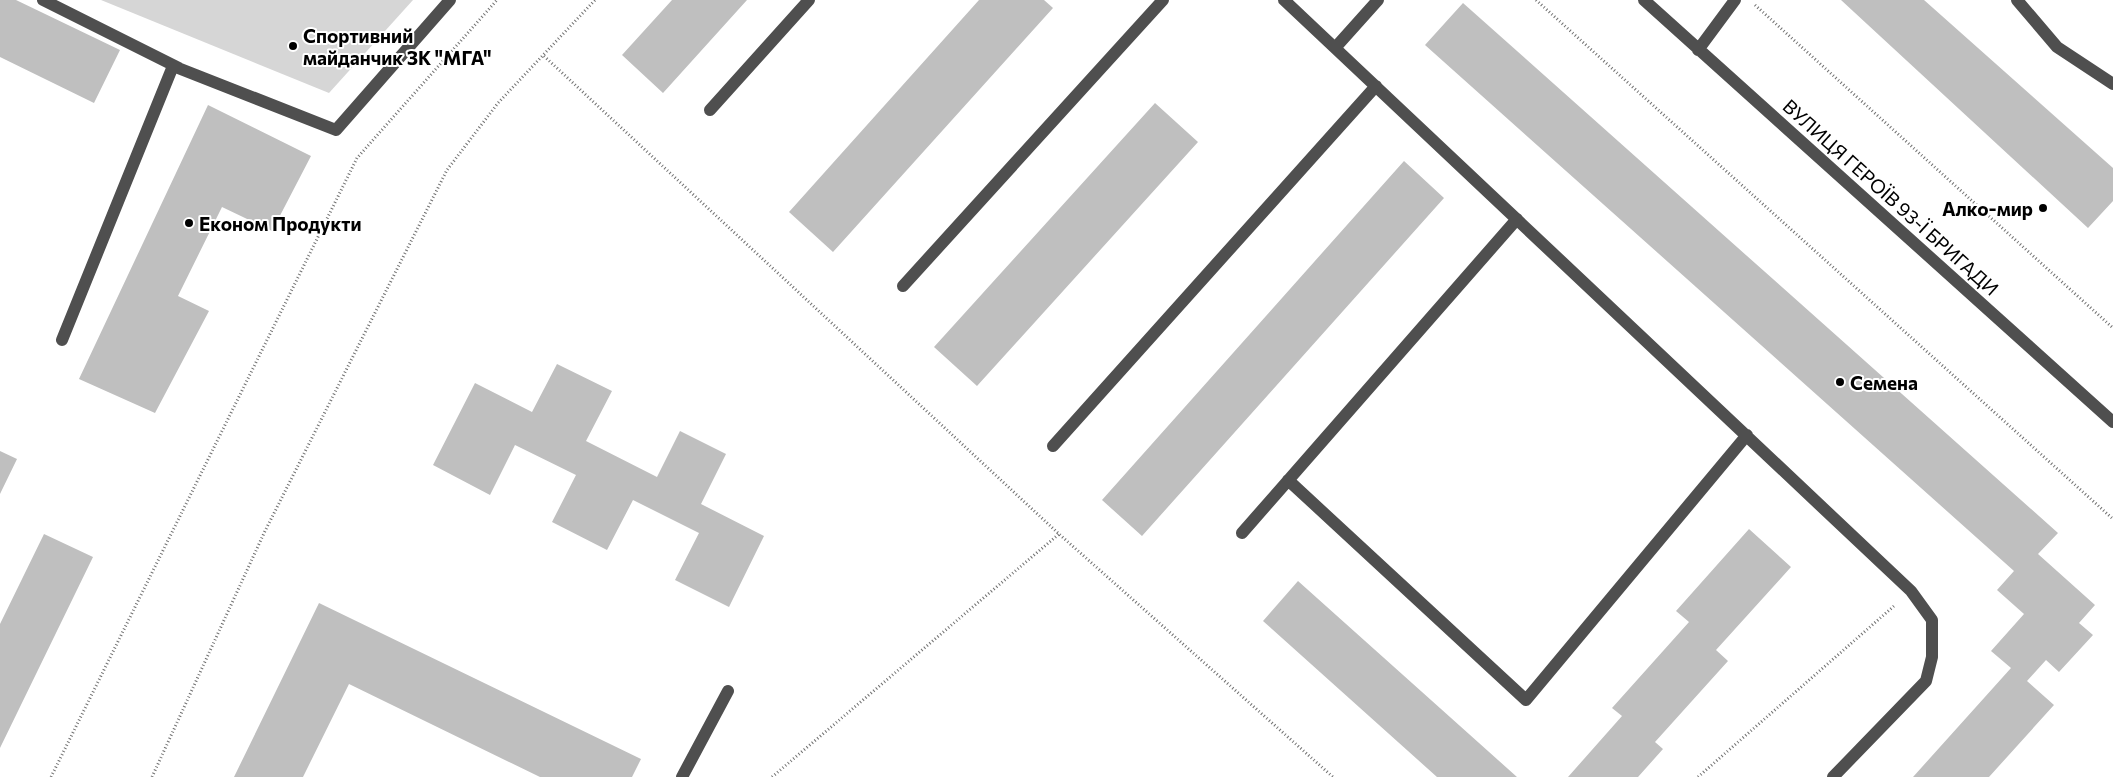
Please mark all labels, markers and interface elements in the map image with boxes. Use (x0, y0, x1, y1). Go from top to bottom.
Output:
place label: Спортивний майданчик ЗК "МГА" (303, 24, 492, 69)
marker: Спортивний майданчик ЗК "МГА" (287, 40, 299, 52)
street label: ВУЛИЦЯ ГЕРОЇВ 93-Ї БРИГАДИ (1778, 94, 2004, 300)
place label: Алко-мир (1942, 197, 2033, 220)
marker: Алко-мир (2037, 202, 2049, 214)
place label: Економ Продукти (199, 212, 362, 235)
marker: Економ Продукти (183, 217, 195, 229)
place label: Семена (1850, 371, 1918, 394)
marker: Семена (1834, 376, 1846, 388)

